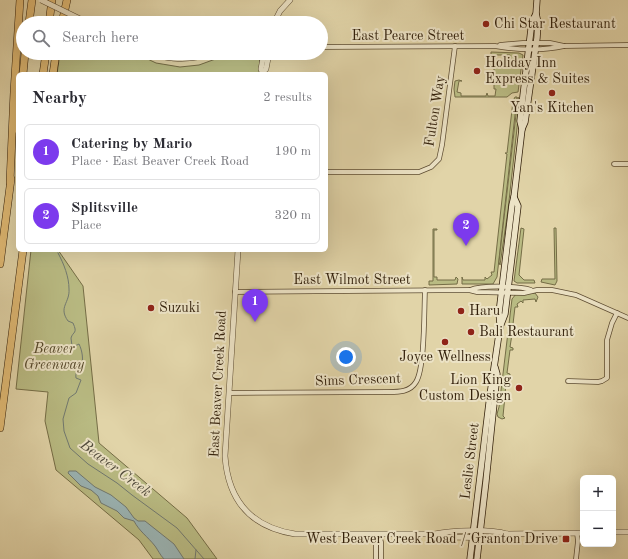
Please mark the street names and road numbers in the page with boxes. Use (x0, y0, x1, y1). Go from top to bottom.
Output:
street label: East Pearce Street (352, 29, 465, 43)
street label: Fulton Way (422, 74, 448, 148)
street label: East Wilmot Street (293, 273, 411, 287)
street label: East Beaver Creek Road (207, 310, 229, 458)
street label: Sims Crescent (315, 371, 401, 389)
street label: Leslie Street (458, 422, 482, 500)

